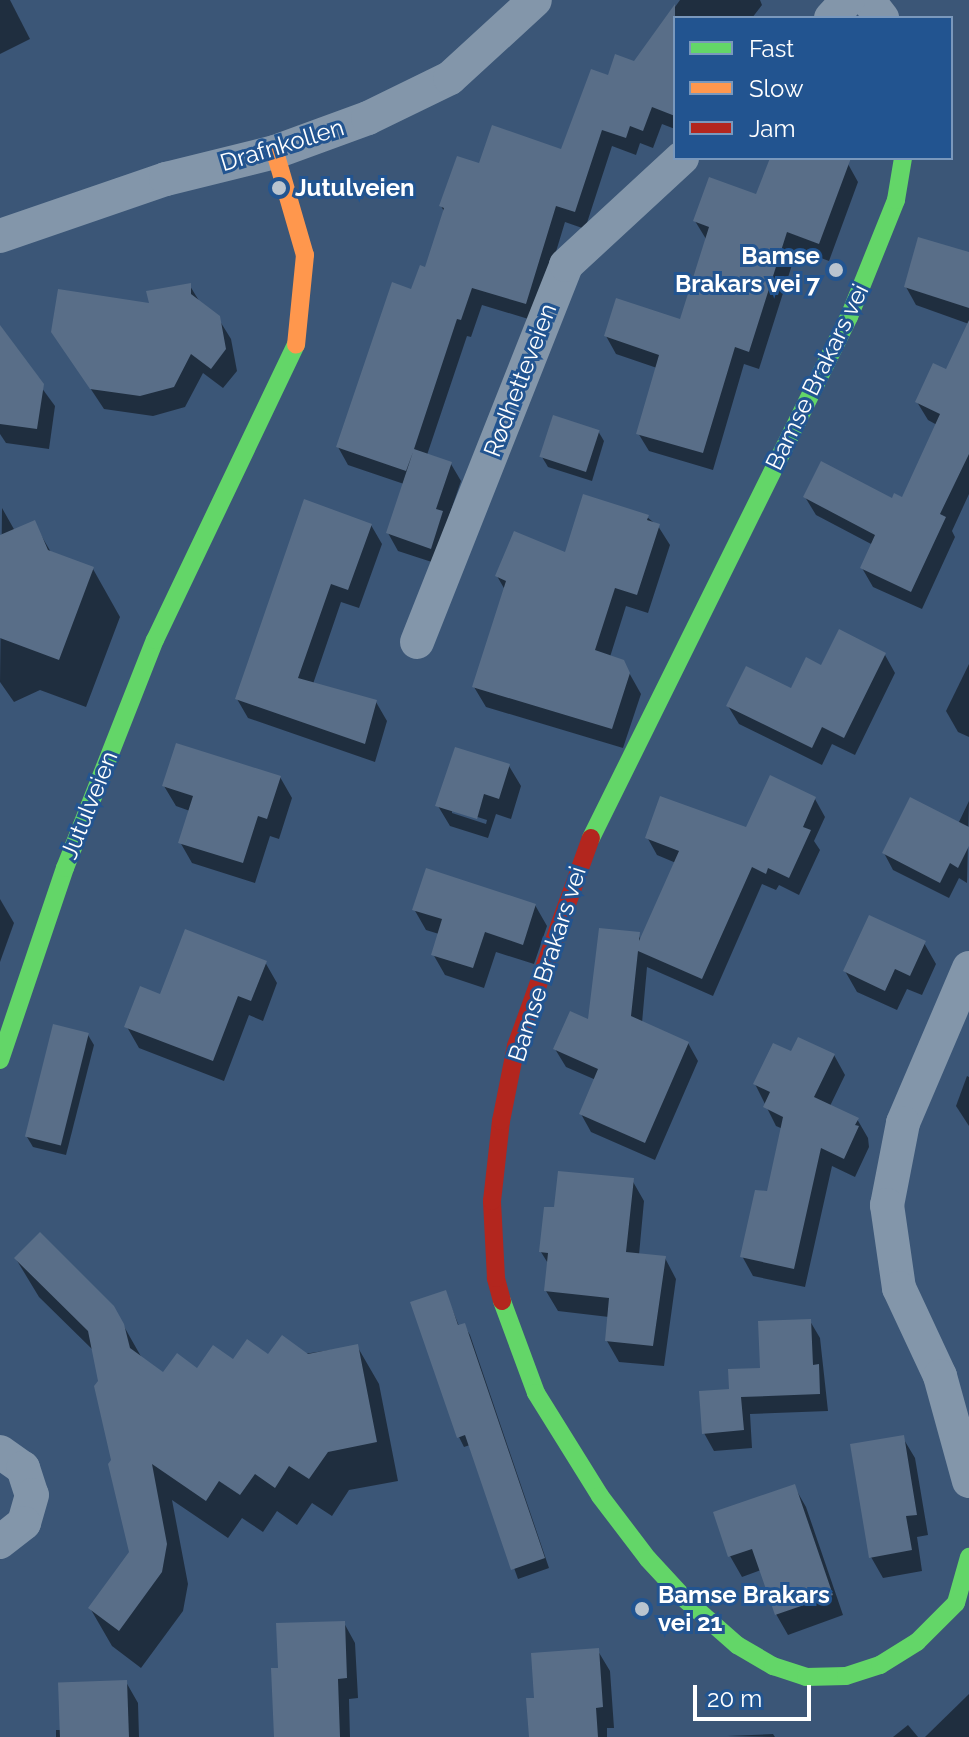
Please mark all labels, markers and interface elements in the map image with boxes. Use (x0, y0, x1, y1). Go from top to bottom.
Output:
legend (673, 16, 953, 160)
text: Fast (749, 34, 794, 63)
text: Slow (749, 74, 803, 103)
street label: Drafnkollen (217, 113, 347, 177)
text: Jam (749, 114, 795, 143)
place label: Jutulveien (295, 174, 415, 202)
marker: Jutulveien (270, 179, 288, 197)
place label: Bamse Brakars vei 7 (674, 242, 820, 298)
marker: Bamse Brakars vei 7 (827, 261, 845, 279)
street label: Bamse Brakars vei (759, 279, 875, 475)
street label: Rødhetteveien (478, 299, 562, 461)
street label: Jutulveien (54, 747, 124, 863)
street label: Bamse Brakars vei (502, 863, 592, 1065)
place label: Bamse Brakars vei 21 (658, 1581, 830, 1637)
marker: Bamse Brakars vei 21 (633, 1600, 651, 1618)
scale bar (697, 1669, 815, 1719)
text: 20 m (707, 1684, 762, 1713)

